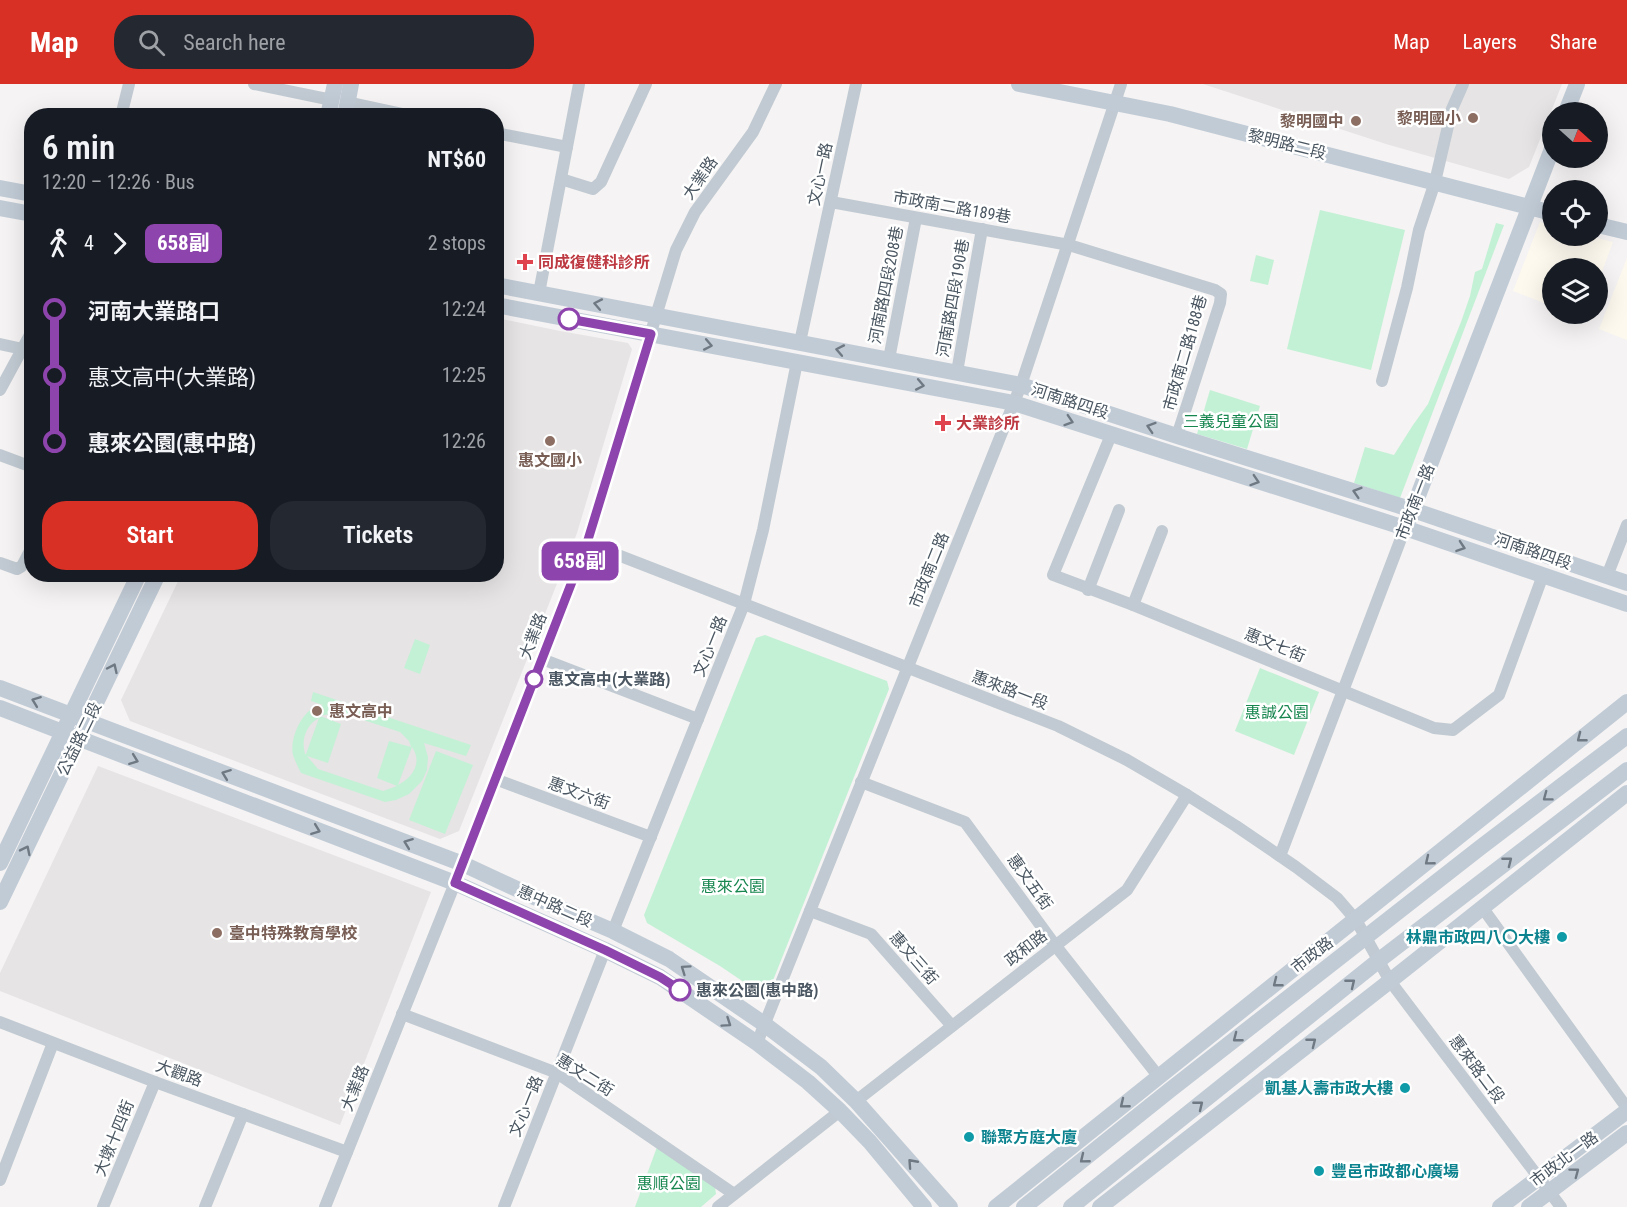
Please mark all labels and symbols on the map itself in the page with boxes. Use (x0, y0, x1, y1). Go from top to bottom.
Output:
north arrow (1542, 102, 1608, 168)
place label: 黎明國小 (1397, 109, 1461, 128)
marker: 黎明國小 (1466, 111, 1480, 125)
place label: 黎明國中 (1280, 112, 1344, 131)
marker: 黎明國中 (1349, 114, 1363, 128)
street label: 黎明路二段 (1246, 125, 1328, 163)
street label: 文心一路 (804, 141, 836, 207)
street label: 大業路 (678, 153, 722, 203)
street label: 市政南二路189巷 (891, 187, 1013, 227)
street label: 河南路四段208巷 (865, 224, 907, 346)
street label: 河南路四段190巷 (933, 237, 973, 359)
marker: 同成復健科診所 (516, 253, 534, 271)
place label: 同成復健科診所 (538, 253, 650, 272)
street label: 市政南二路188巷 (1159, 293, 1211, 413)
one-way arrow (594, 298, 604, 311)
unlabelled marker (558, 308, 580, 330)
one-way arrow (703, 338, 713, 351)
one-way arrow (835, 344, 845, 357)
one-way arrow (915, 378, 925, 391)
street label: 河南路四段 (1029, 380, 1111, 422)
park label: 三義兒童公園 (1183, 412, 1279, 431)
marker: 大業診所 (934, 414, 952, 432)
place label: 大業診所 (956, 414, 1020, 433)
one-way arrow (1063, 414, 1074, 427)
one-way arrow (1146, 422, 1157, 435)
marker: 惠文國小 (543, 434, 557, 448)
place label: 惠文國小 (518, 451, 582, 470)
street label: 市政南一路 (1392, 461, 1438, 543)
one-way arrow (1249, 473, 1260, 486)
one-way arrow (1352, 487, 1363, 499)
street label: 市政南二路 (905, 529, 953, 611)
street label: 河南路四段 (1492, 529, 1574, 573)
one-way arrow (1455, 540, 1466, 553)
line badge: 658副 (538, 542, 622, 580)
street label: 大業路 (516, 610, 550, 662)
street label: 文心一路 (689, 613, 731, 679)
street label: 惠文七街 (1242, 624, 1308, 666)
one-way arrow (106, 664, 117, 675)
street label: 惠來路一段 (969, 667, 1051, 713)
marker: 惠文高中(大業路) (525, 670, 543, 688)
place label: 惠文高中(大業路) (548, 670, 670, 689)
one-way arrow (31, 696, 42, 708)
street label: 公益路二段 (53, 699, 105, 779)
place label: 惠文高中 (329, 702, 393, 721)
park label: 惠誠公園 (1245, 703, 1309, 722)
marker: 惠文高中 (310, 704, 324, 718)
one-way arrow (1577, 731, 1588, 742)
one-way arrow (128, 753, 139, 765)
one-way arrow (221, 769, 232, 781)
street label: 惠文六街 (546, 773, 612, 813)
one-way arrow (1543, 790, 1554, 801)
one-way arrow (310, 822, 321, 835)
one-way arrow (403, 838, 414, 851)
one-way arrow (18, 845, 30, 856)
street label: 惠文五街 (1004, 851, 1056, 913)
one-way arrow (1425, 853, 1436, 864)
one-way arrow (1501, 857, 1512, 868)
park label: 惠來公園 (701, 877, 765, 896)
street label: 惠中路二段 (515, 881, 595, 931)
place label: 臺中特殊教育學校 (229, 924, 358, 943)
marker: 臺中特殊教育學校 (210, 926, 224, 940)
street label: 政和路 (1001, 926, 1051, 970)
street label: 惠文三街 (886, 928, 942, 988)
place label: 林鼎市政四八〇大樓 (1406, 928, 1550, 947)
marker: 林鼎市政四八〇大樓 (1555, 930, 1569, 944)
street label: 市政路 (1287, 933, 1337, 977)
one-way arrow (680, 965, 691, 976)
one-way arrow (1273, 975, 1284, 986)
marker: 惠來公園(惠中路) (669, 979, 691, 1001)
one-way arrow (1344, 979, 1355, 990)
place label: 惠來公園(惠中路) (696, 981, 818, 1000)
one-way arrow (721, 1016, 732, 1027)
one-way arrow (1233, 1031, 1244, 1042)
street label: 惠來路二段 (1445, 1031, 1509, 1107)
one-way arrow (1305, 1038, 1316, 1049)
street label: 惠文二街 (553, 1050, 617, 1100)
street label: 大觀路 (153, 1056, 205, 1090)
street label: 大業路 (337, 1062, 373, 1114)
street label: 文心一路 (505, 1073, 547, 1139)
place label: 凱基人壽市政大樓 (1265, 1079, 1393, 1098)
marker: 凱基人壽市政大樓 (1398, 1081, 1412, 1095)
street label: 大墩十四街 (90, 1097, 138, 1179)
one-way arrow (1120, 1097, 1131, 1108)
one-way arrow (1192, 1101, 1203, 1112)
street label: 市政北一路 (1526, 1127, 1602, 1191)
place label: 聯聚方庭大廈 (981, 1128, 1077, 1147)
marker: 聯聚方庭大廈 (962, 1130, 976, 1144)
one-way arrow (1080, 1151, 1091, 1162)
one-way arrow (908, 1159, 919, 1170)
place label: 豐邑市政都心廣場 (1331, 1162, 1459, 1181)
marker: 豐邑市政都心廣場 (1312, 1164, 1326, 1178)
one-way arrow (1569, 1168, 1580, 1179)
park label: 惠順公園 (637, 1174, 701, 1193)

